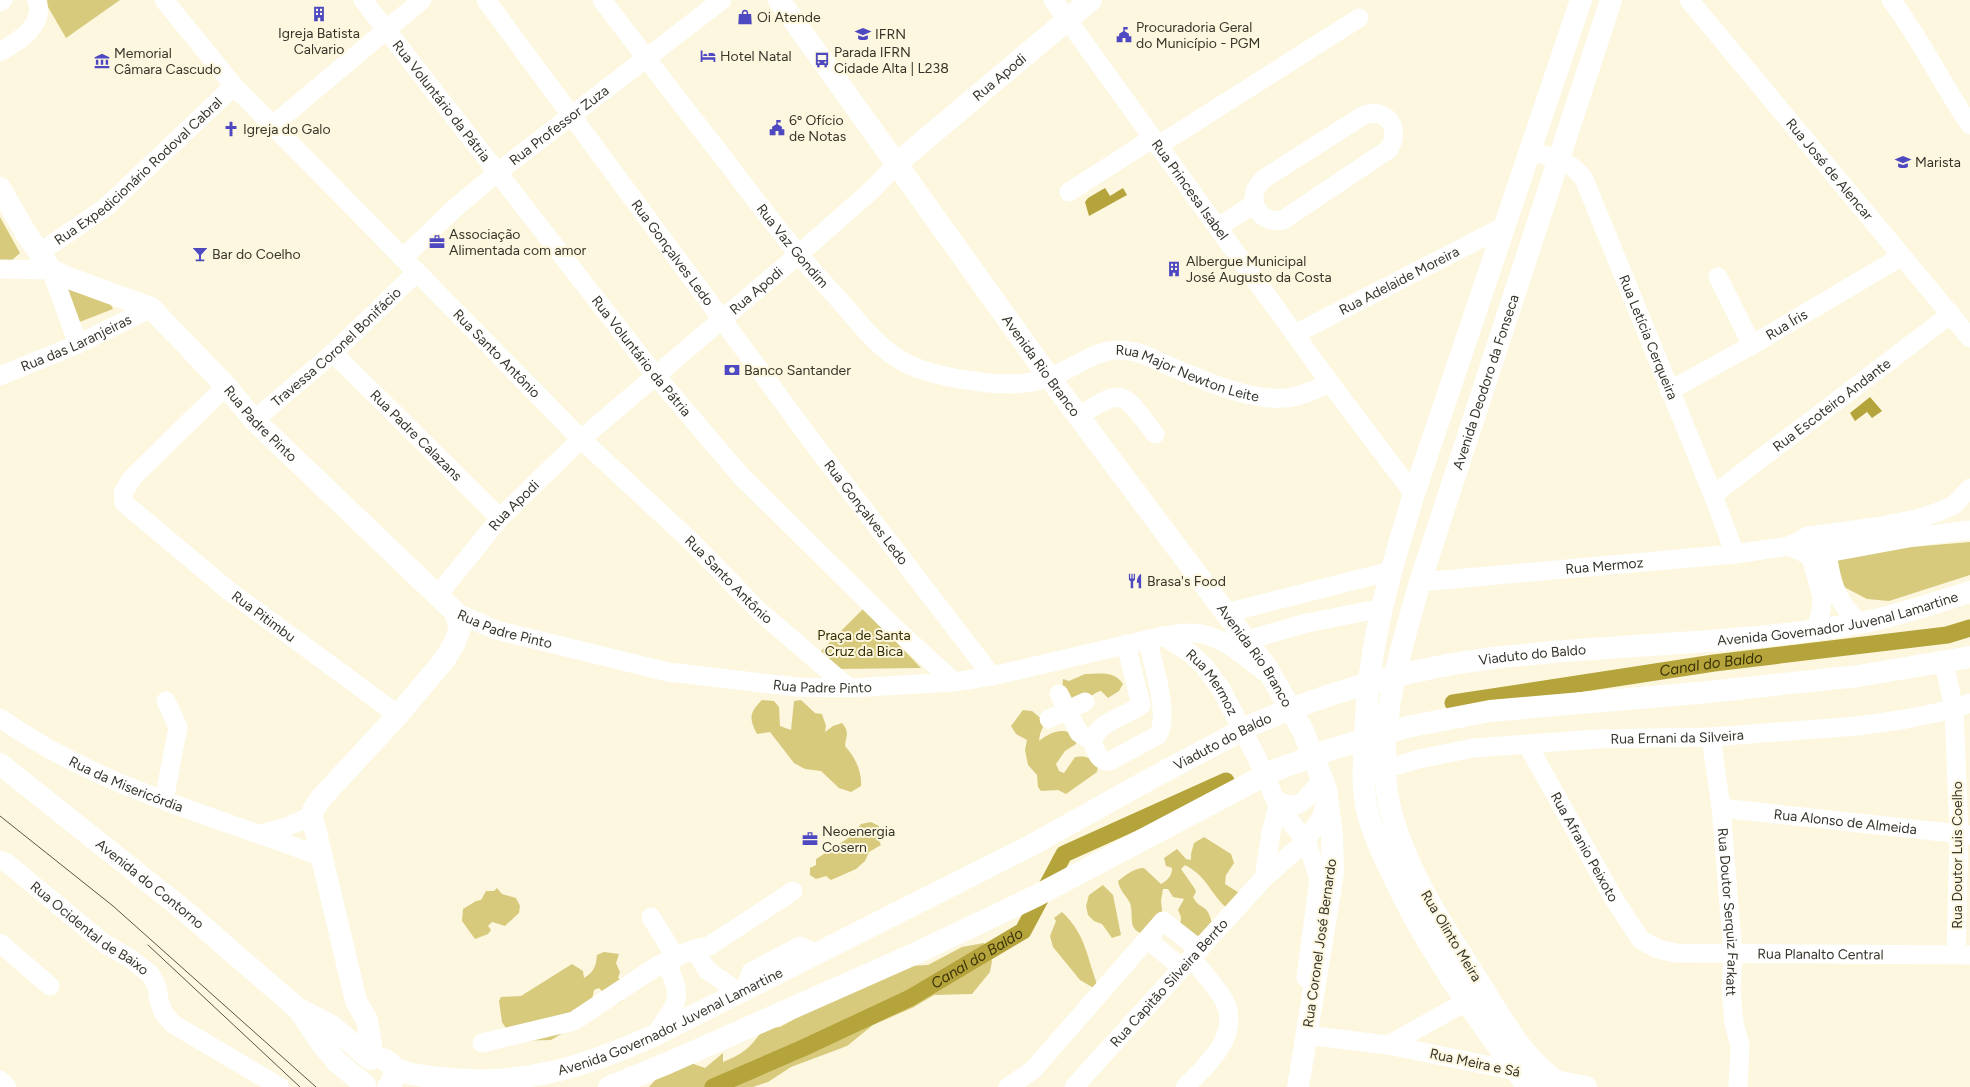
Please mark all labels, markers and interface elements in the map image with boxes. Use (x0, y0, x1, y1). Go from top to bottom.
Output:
building icon: Igreja Batista Calvario (310, 5, 328, 23)
shop icon: Oi Atende (736, 8, 754, 26)
place label: Oi Atende (757, 9, 821, 26)
place label: Procuradoria Geral do Município - PGM (1136, 19, 1260, 52)
place label: Igreja Batista Calvario (278, 25, 360, 58)
school or university icon: IFRN (854, 25, 872, 43)
place label: IFRN (875, 26, 906, 43)
public building icon: Procuradoria Geral do Município - PGM (1115, 26, 1133, 44)
street label: Rua Voluntário da Pátria (389, 37, 494, 165)
place label: Parada IFRN Cidade Alta | L238 (834, 44, 949, 77)
place label: Memorial Câmara Cascudo (114, 45, 221, 78)
hotel icon: Hotel Natal (699, 47, 717, 65)
place label: Hotel Natal (720, 48, 792, 65)
street label: Rua Apodi (969, 50, 1029, 104)
bus stop icon: Parada IFRN Cidade Alta | L238 (813, 51, 831, 69)
museum icon: Memorial Câmara Cascudo (93, 52, 111, 70)
street label: Rua Professor Zuza (506, 82, 612, 169)
street label: Rua Expedicionário Rodoval Cabral (51, 93, 225, 249)
place label: 6º Ofício de Notas (789, 112, 846, 145)
street label: Rua José de Alencar (1782, 115, 1877, 224)
public building icon: 6º Ofício de Notas (768, 119, 786, 137)
church icon: Igreja do Galo (222, 120, 240, 138)
place label: Igreja do Galo (243, 121, 331, 138)
street label: Rua Princesa Isabel (1148, 136, 1232, 243)
school or university icon: Marista (1894, 153, 1912, 171)
place label: Marista (1915, 154, 1961, 171)
street label: Rua Gonçalves Ledo (628, 196, 717, 309)
street label: Rua Vaz Gondim (753, 200, 832, 291)
place label: Associação Alimentada com amor (449, 226, 587, 259)
office icon: Associação Alimentada com amor (428, 233, 446, 251)
street label: Rua Adelaide Moreira (1336, 243, 1462, 318)
bar icon: Bar do Coelho (191, 245, 209, 263)
place label: Bar do Coelho (212, 246, 301, 263)
place label: Albergue Municipal José Augusto da Costa (1186, 253, 1332, 286)
building icon: Albergue Municipal José Augusto da Costa (1165, 260, 1183, 278)
street label: Rua Apodi (726, 263, 786, 318)
street label: Rua Letícia Cerqueira (1615, 272, 1682, 402)
street label: Travessa Coronel Bonifácio (268, 284, 404, 410)
street label: Rua Voluntário da Pátria (588, 292, 695, 420)
street label: Avenida Deodoro da Fonseca (1449, 292, 1522, 472)
street label: Rua Santo Antônio (450, 306, 544, 401)
street label: Rua Íris (1763, 306, 1810, 343)
street label: Rua das Laranjeiras (18, 310, 134, 375)
street label: Avenida Rio Branco (999, 311, 1084, 420)
street label: Rua Major Newton Leite (1116, 341, 1261, 405)
street label: Rua Escoteiro Andante (1769, 354, 1894, 455)
bank icon: Banco Santander (723, 361, 741, 379)
place label: Banco Santander (744, 362, 851, 379)
street label: Rua Padre Pinto (220, 382, 301, 465)
street label: Rua Padre Calazans (367, 386, 466, 484)
street label: Rua Gonçalves Ledo (821, 456, 912, 568)
street label: Rua Apodi (485, 476, 542, 534)
street label: Rua Santo Antônio (682, 532, 776, 627)
street label: Rua Mermoz (1564, 554, 1644, 578)
restaurant icon: Brasa's Food (1126, 572, 1144, 590)
place label: Brasa's Food (1147, 573, 1226, 590)
street label: Rua Pitimbu (228, 587, 299, 645)
street label: Avenida Governador Juvenal Lamartine (1716, 588, 1960, 649)
street label: Avenida Rio Branco (1213, 600, 1296, 710)
street label: Rua Padre Pinto (455, 606, 554, 652)
park label: Praça de Santa Cruz da Bica (817, 627, 911, 660)
street label: Viaduto do Baldo (1477, 641, 1587, 668)
street label: Rua Mermoz (1183, 645, 1242, 718)
water label: Canal do Baldo (1658, 648, 1764, 680)
street label: Rua Padre Pinto (772, 676, 872, 697)
street label: Viaduto do Baldo (1171, 709, 1274, 774)
street label: Rua Ernani da Silveira (1610, 726, 1744, 747)
street label: Rua da Misericórdia (66, 752, 186, 816)
street label: Rua Doutor Luis Coelho (1949, 781, 1966, 929)
street label: Rua Afranio Peixoto (1547, 789, 1622, 905)
street label: Rua Alonso de Almeida (1773, 805, 1918, 838)
place label: Neoenergia Cosern (822, 823, 895, 856)
street label: Rua Doutor Serquiz Farkatt (1714, 827, 1742, 997)
office icon: Neoenergia Cosern (801, 830, 819, 848)
street label: Avenida do Contorno (93, 835, 208, 932)
street label: Rua Coronel José Bernardo (1300, 858, 1340, 1028)
street label: Rua Ocidental de Baixo (27, 878, 152, 978)
street label: Rua Olinto Meira (1417, 887, 1485, 985)
street label: Rua Capitão Silveira Berrto (1106, 915, 1231, 1050)
water label: Canal do Baldo (928, 924, 1026, 993)
street label: Rua Planalto Central (1757, 945, 1884, 963)
street label: Avenida Governador Juvenal Lamartine (556, 963, 786, 1079)
street label: Rua Meira e Sá (1428, 1045, 1522, 1081)

